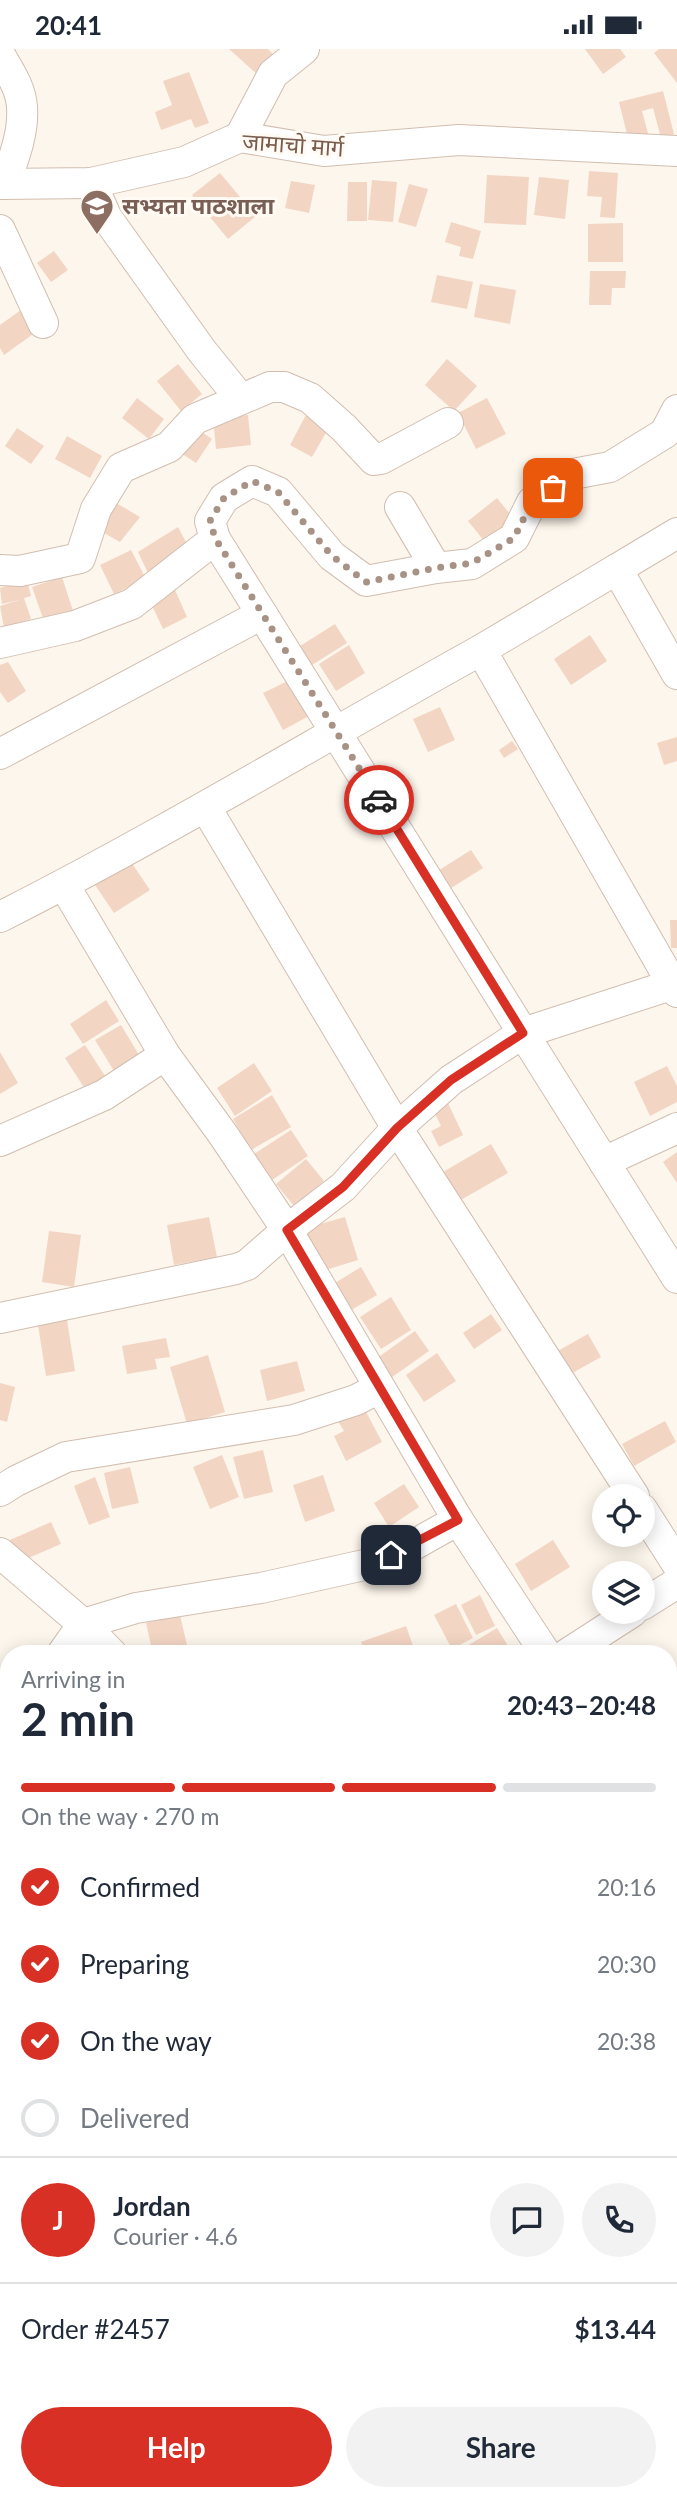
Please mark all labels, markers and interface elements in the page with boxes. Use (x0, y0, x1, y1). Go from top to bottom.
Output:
text: 20:41 (35, 9, 102, 41)
street label: जामाचो मार्ग (241, 126, 346, 162)
school or university icon: सभ्यता पाठशाला (78, 187, 116, 236)
place label: सभ्यता पाठशाला (122, 191, 275, 219)
pin (523, 458, 583, 518)
icon: bag (534, 469, 572, 507)
courier (344, 765, 414, 835)
icon: car (360, 781, 398, 819)
map controls (592, 1484, 655, 1624)
button: locate (592, 1484, 655, 1547)
pin (361, 1525, 421, 1585)
icon: home (372, 1536, 410, 1574)
button: layers (592, 1561, 655, 1624)
text: Arriving in (21, 1665, 125, 1693)
text: 20:43–20:48 (507, 1689, 656, 1721)
text: 2 min (21, 1691, 135, 1746)
text: On the way · 270 m (21, 1802, 220, 1830)
icon: check (21, 1868, 59, 1906)
text: Confirmed (80, 1871, 200, 1903)
text: 20:16 (597, 1873, 656, 1901)
icon: check (21, 1945, 59, 1983)
text: Preparing (80, 1948, 189, 1980)
text: 20:30 (597, 1950, 656, 1978)
icon: check (21, 2022, 59, 2060)
text: On the way (80, 2025, 212, 2057)
text: 20:38 (597, 2027, 656, 2055)
text: Delivered (80, 2102, 190, 2134)
button: chat (490, 2183, 564, 2257)
button: phone (582, 2183, 656, 2257)
text: Jordan (113, 2190, 191, 2222)
text: J (52, 2204, 64, 2236)
text: Courier · 4.6 (113, 2222, 238, 2250)
text: Order #2457 (21, 2313, 170, 2345)
text: $13.44 (574, 2313, 656, 2345)
button: Help (21, 2407, 332, 2487)
button: Share (346, 2407, 656, 2487)

